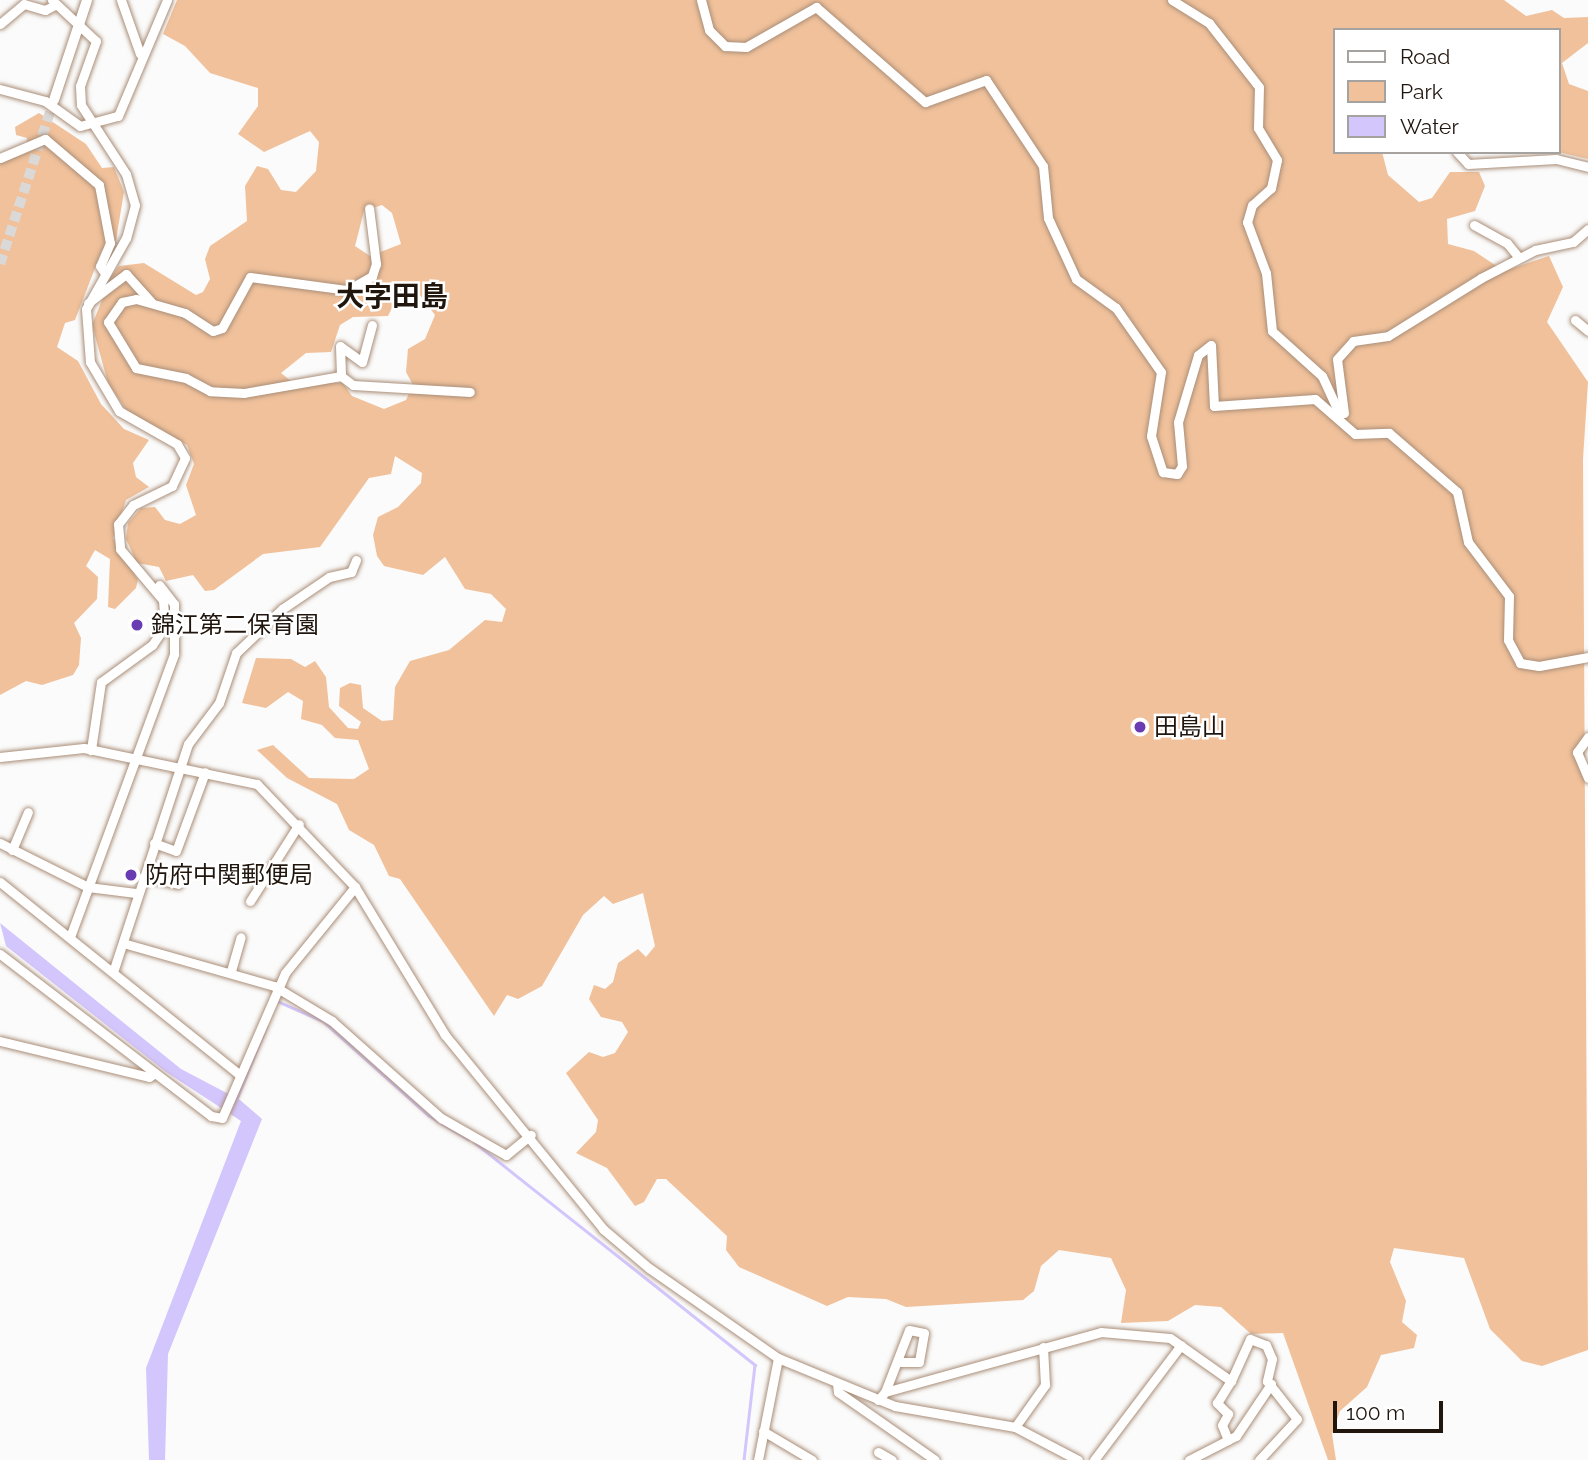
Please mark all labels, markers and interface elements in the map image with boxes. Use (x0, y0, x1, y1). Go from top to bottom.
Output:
legend (1332, 28, 1560, 154)
text: Road (1400, 44, 1450, 69)
text: Park (1400, 79, 1443, 104)
text: Water (1400, 114, 1459, 139)
district label: 大字田島 (336, 280, 448, 314)
place label: 錦江第二保育園 (151, 611, 319, 639)
marker: 錦江第二保育園 (129, 617, 145, 633)
place label: 田島山 (1154, 713, 1226, 741)
marker: 田島山 (1132, 719, 1148, 735)
place label: 防府中関郵便局 (145, 861, 313, 889)
marker: 防府中関郵便局 (123, 867, 139, 883)
scale bar (1336, 1386, 1446, 1430)
text: 100 m (1346, 1400, 1405, 1425)

